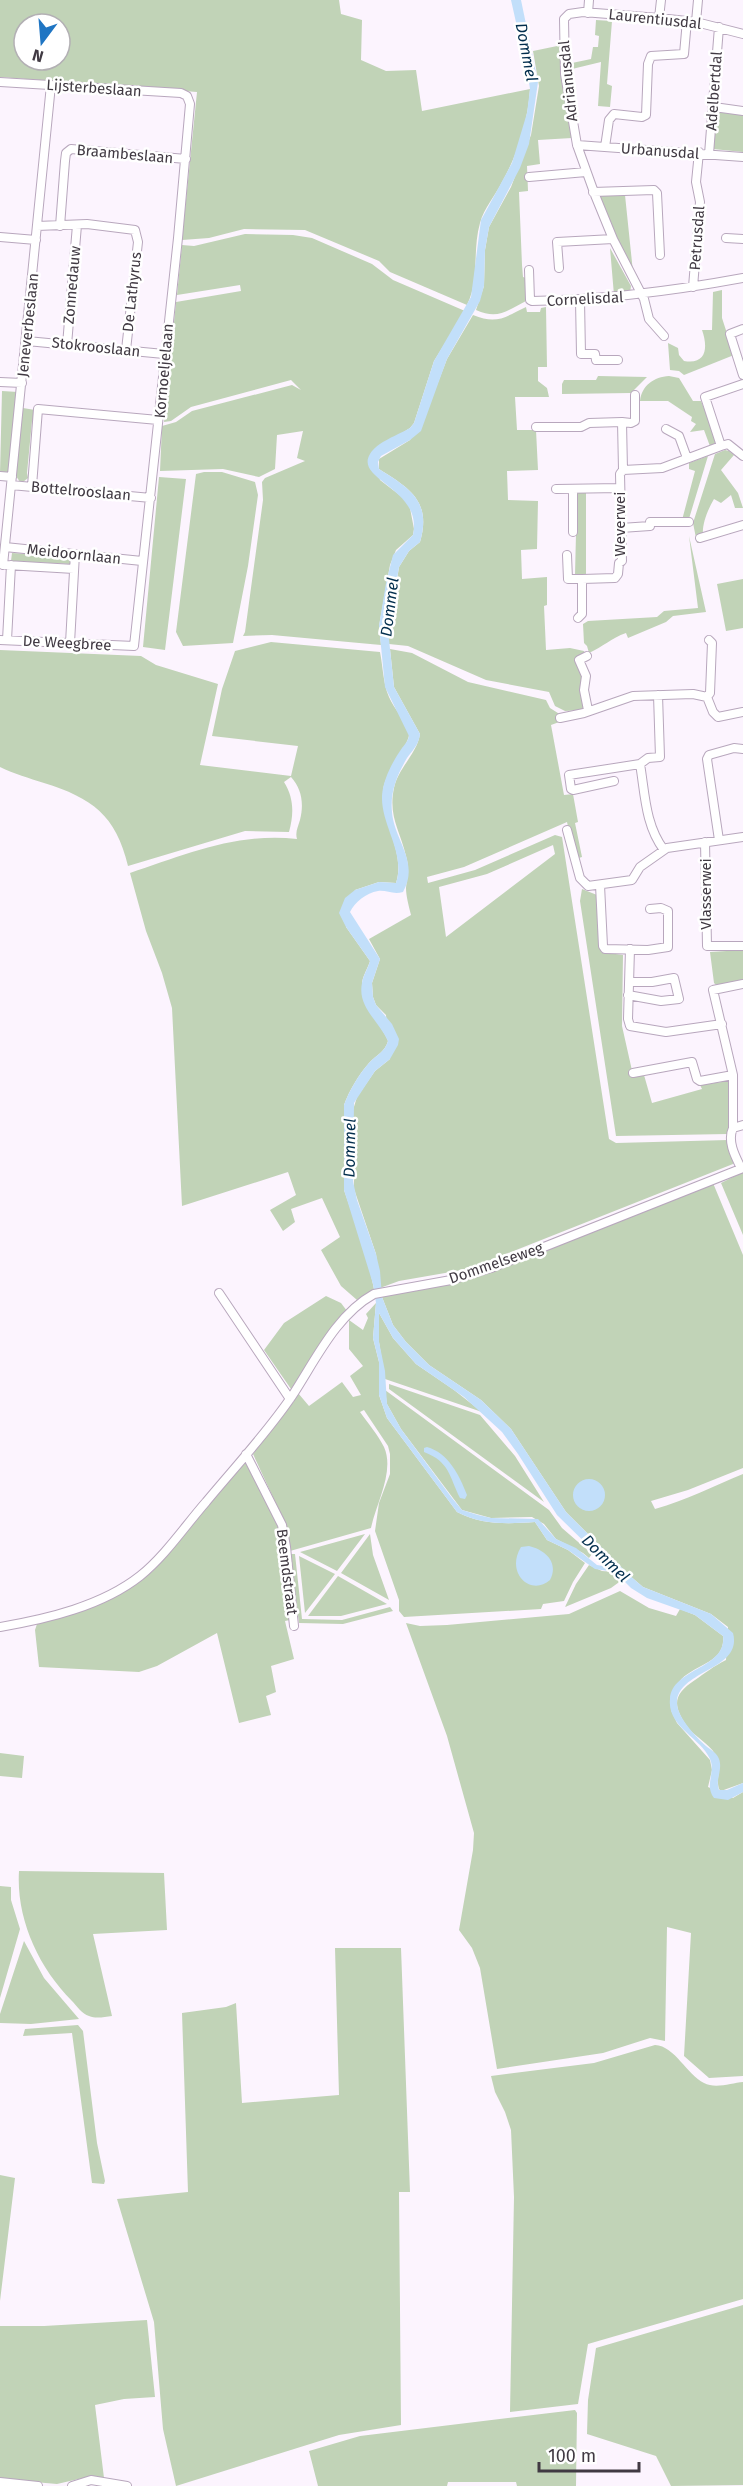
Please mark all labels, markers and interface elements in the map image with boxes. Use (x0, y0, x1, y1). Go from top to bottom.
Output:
street label: Laurentiusdal (608, 5, 703, 33)
north arrow (12, 12, 72, 72)
water label: Dommel (512, 21, 542, 83)
street label: Adrianusdal (555, 39, 581, 123)
text: N (30, 45, 46, 67)
street label: Adelbertdal (702, 50, 726, 131)
street label: Lijsterbeslaan (46, 76, 142, 100)
street label: Urbanusdal (620, 139, 700, 163)
street label: Braambeslaan (76, 141, 174, 167)
street label: Petrusdal (686, 204, 708, 271)
street label: Zonnedauw (60, 245, 84, 325)
street label: De Lathyrus (119, 251, 145, 333)
street label: Jeneverbeslaan (14, 272, 42, 378)
street label: Cornelisdal (546, 288, 624, 310)
street label: Kornoeljelaan (151, 323, 177, 419)
street label: Stokrooslaan (51, 333, 141, 361)
street label: Bottelrooslaan (30, 478, 132, 504)
street label: Weverwei (611, 492, 629, 556)
street label: Meidoornlaan (26, 540, 122, 568)
water label: Dommel (376, 576, 403, 638)
street label: De Weegbree (22, 632, 112, 654)
street label: Vlasserwei (697, 858, 715, 930)
water label: Dommel (339, 1118, 360, 1178)
street label: Dommelseweg (446, 1238, 546, 1288)
street label: Beemdstraat (273, 1528, 301, 1617)
water label: Dommel (578, 1531, 633, 1586)
scale bar (539, 2435, 640, 2473)
text: 100 m (548, 2445, 596, 2467)

